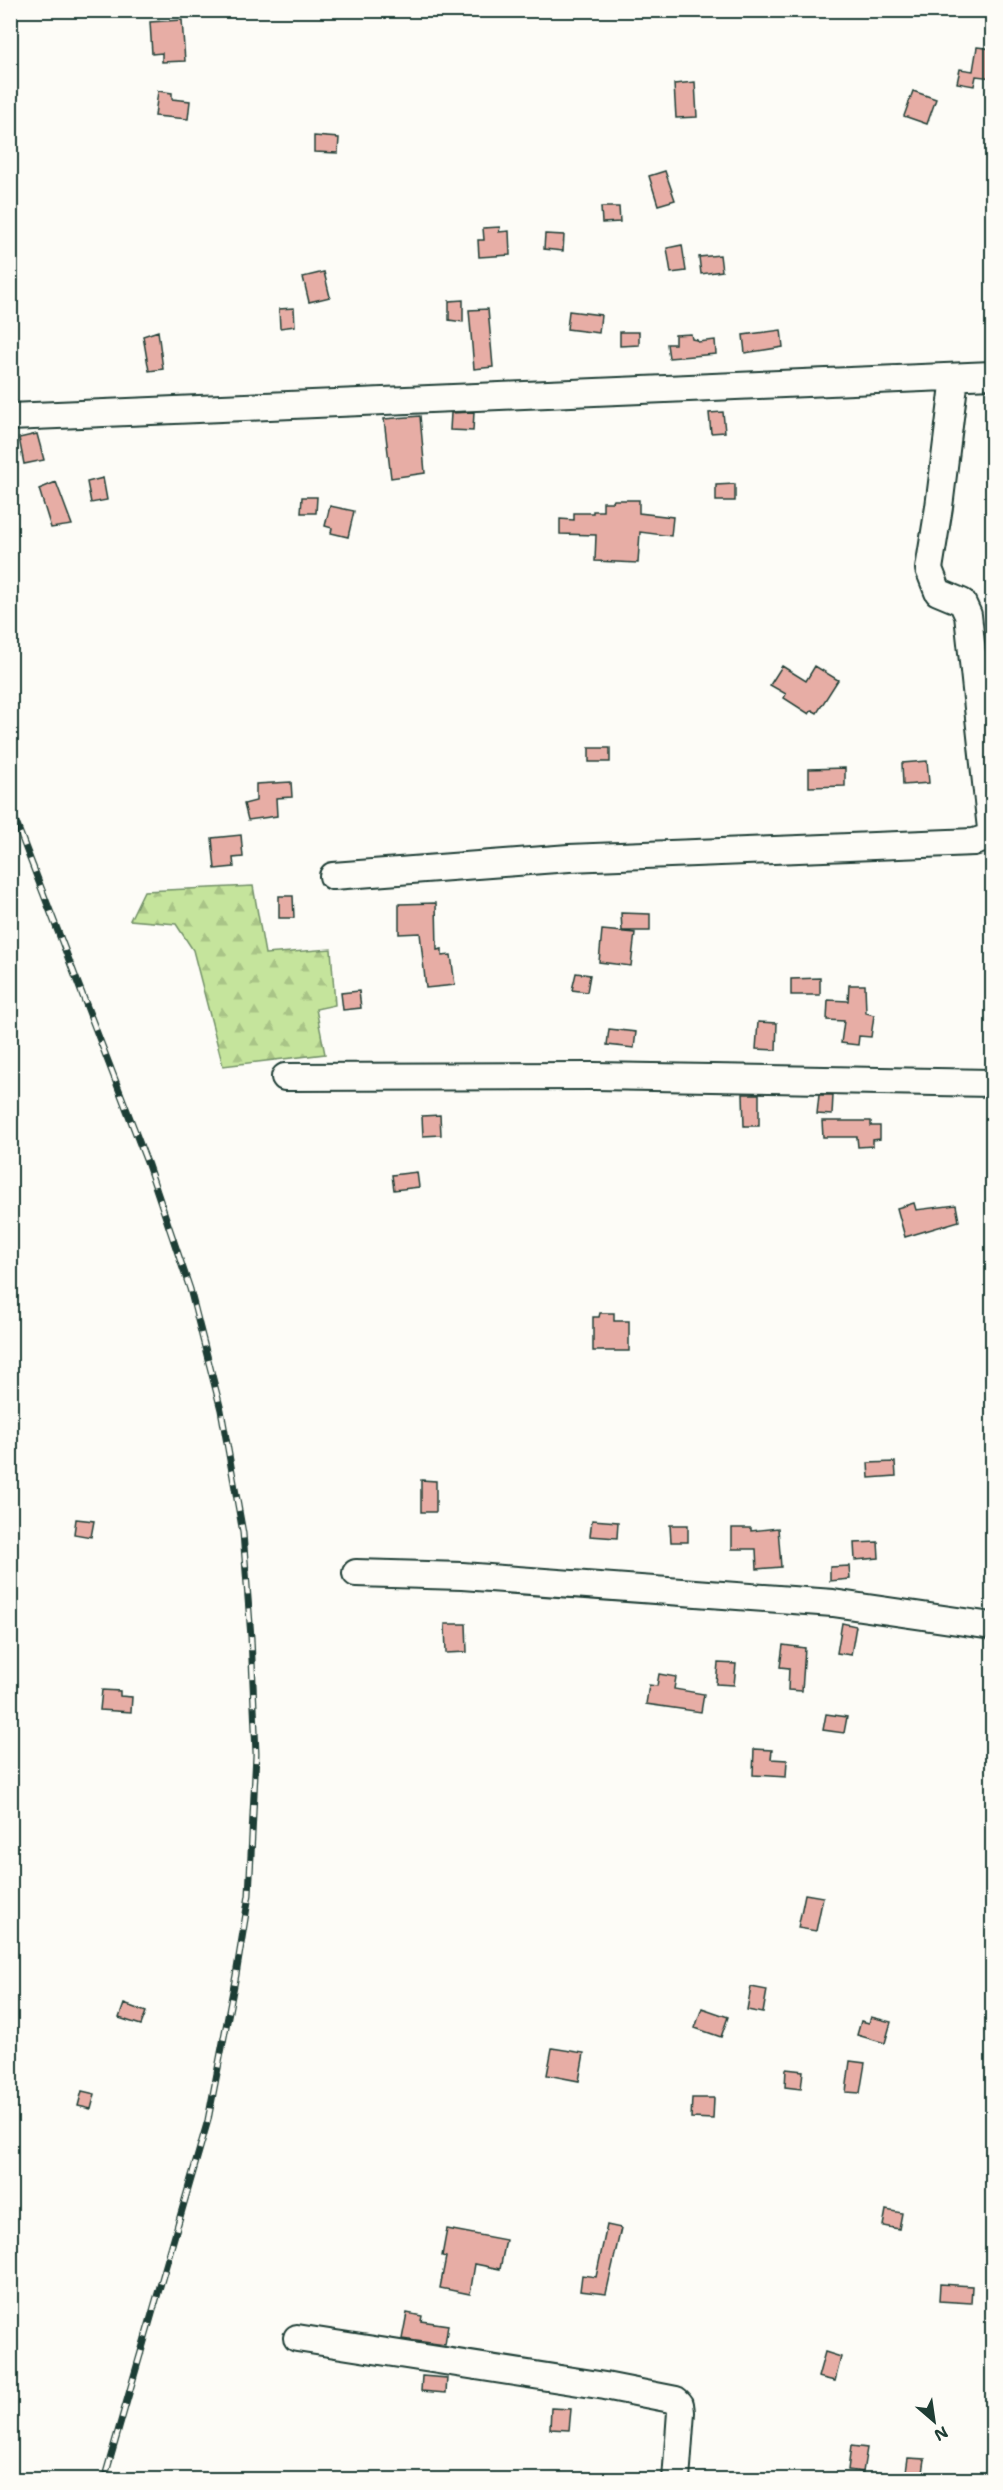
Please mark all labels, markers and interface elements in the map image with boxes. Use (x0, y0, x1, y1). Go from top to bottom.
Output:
north arrow (904, 2391, 964, 2451)
text: N (930, 2421, 952, 2446)

